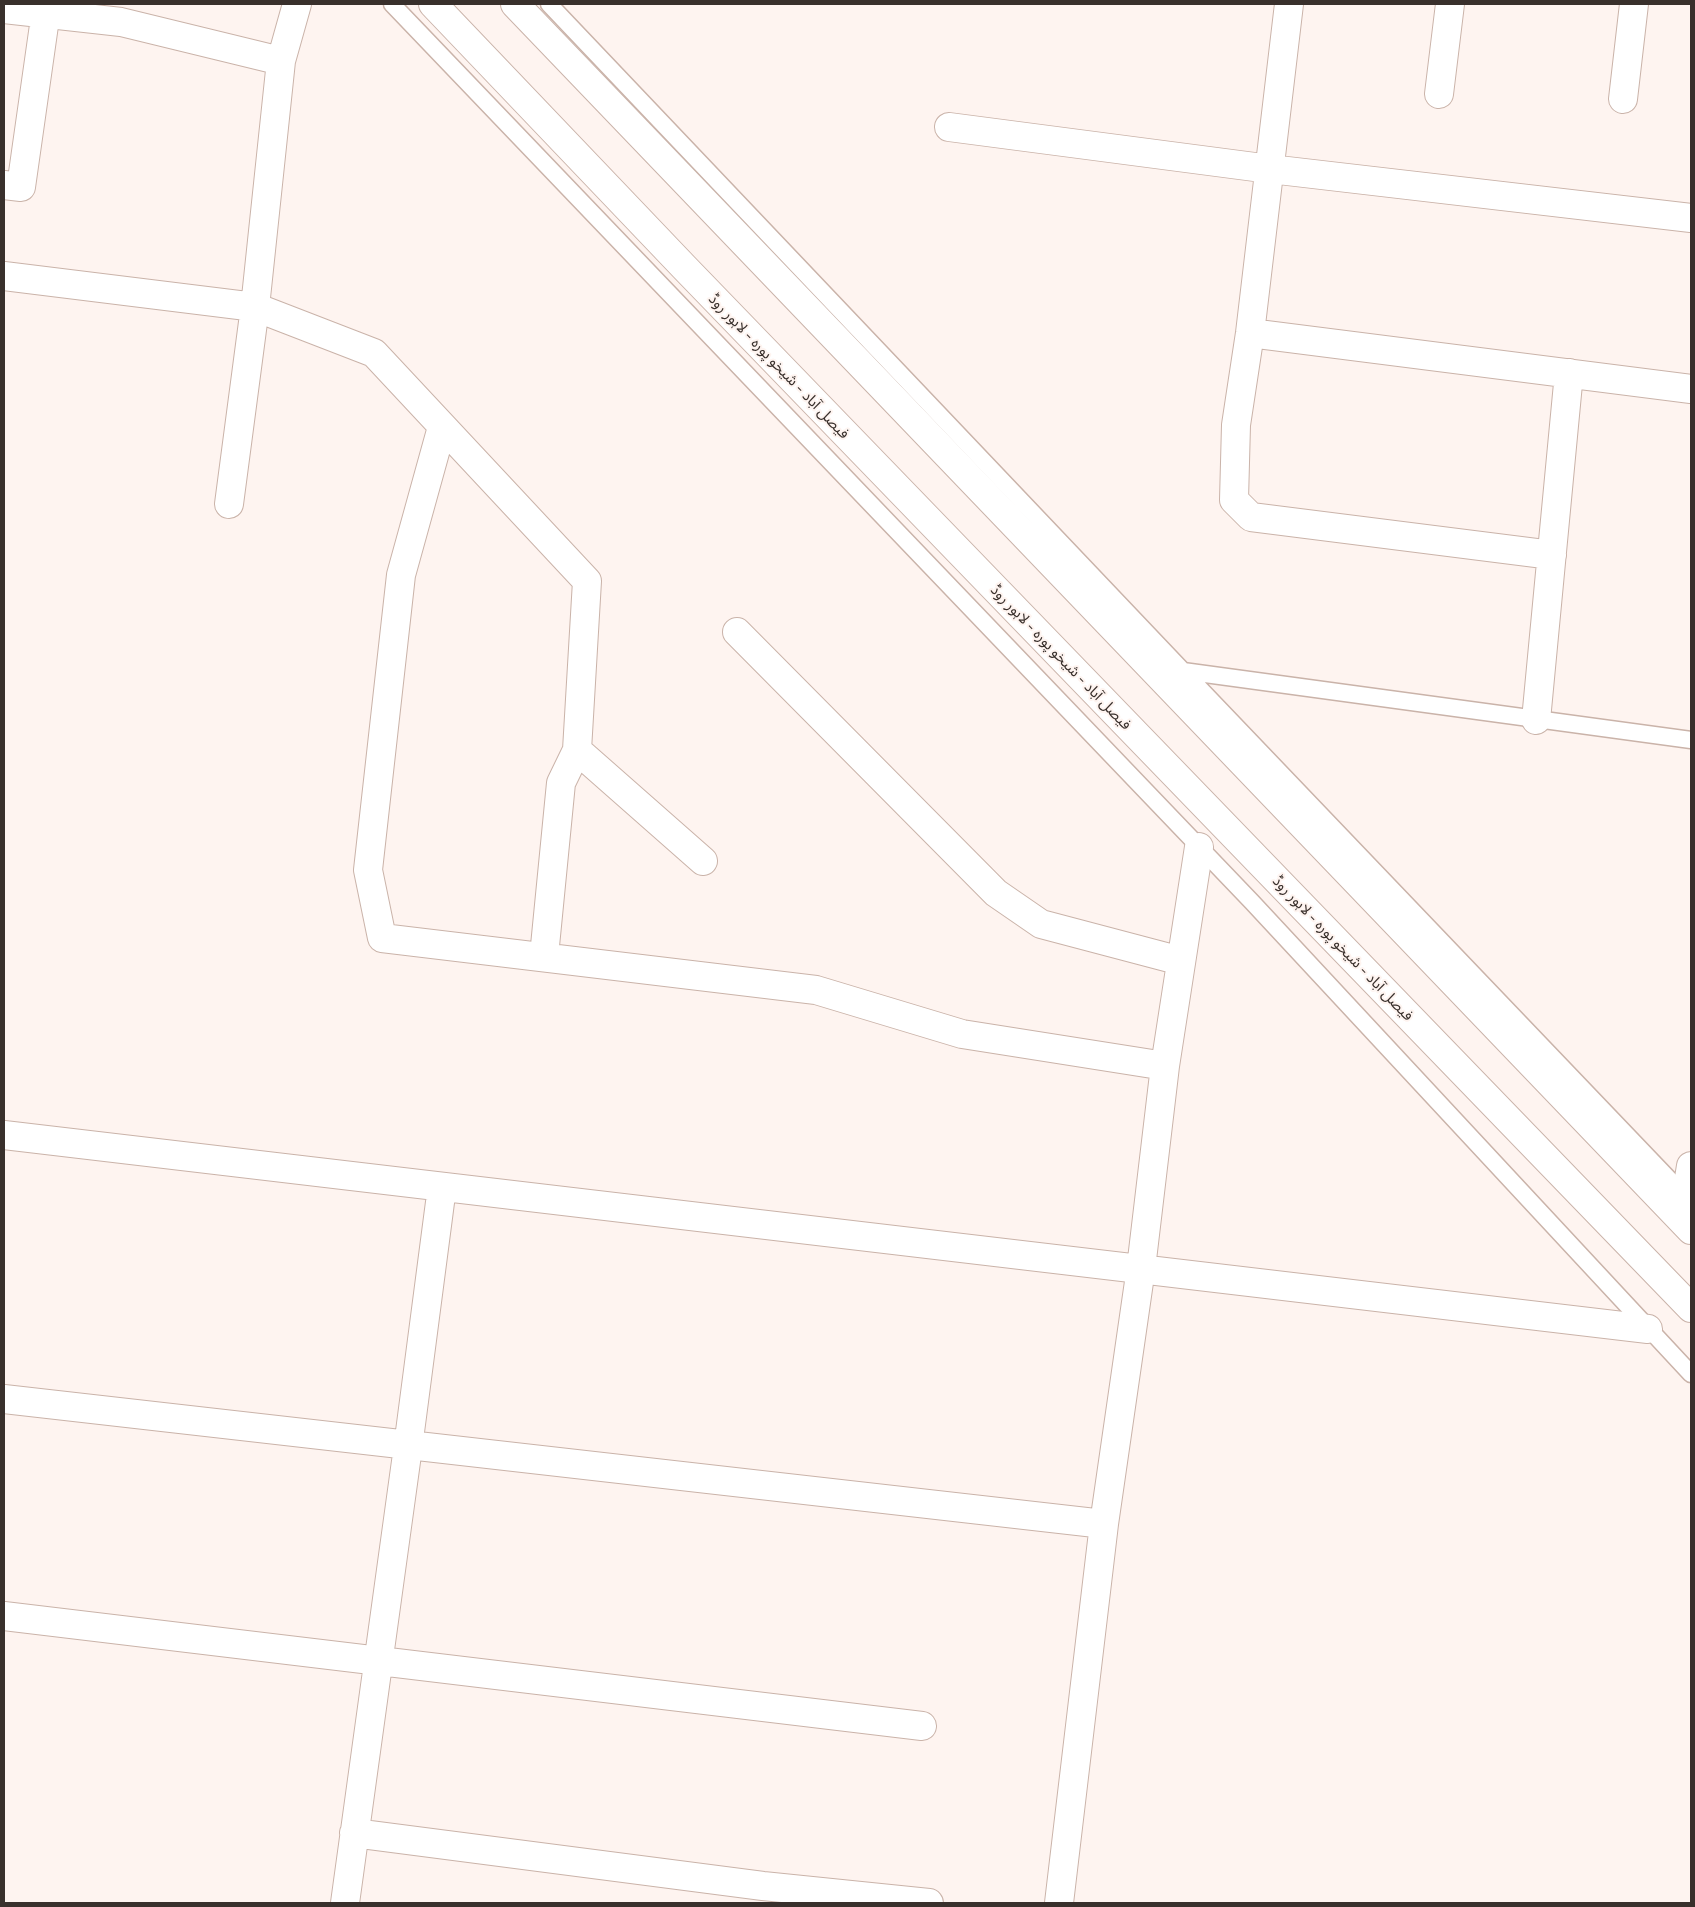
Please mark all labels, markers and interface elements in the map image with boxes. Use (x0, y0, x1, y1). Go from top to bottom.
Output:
street label: فیصل آباد - شیخو پورہ - لاہور روڈ (705, 290, 853, 442)
street label: فیصل آباد - شیخو پورہ - لاہور روڈ (987, 581, 1135, 733)
street label: فیصل آباد - شیخو پورہ - لاہور روڈ (1269, 872, 1417, 1024)

